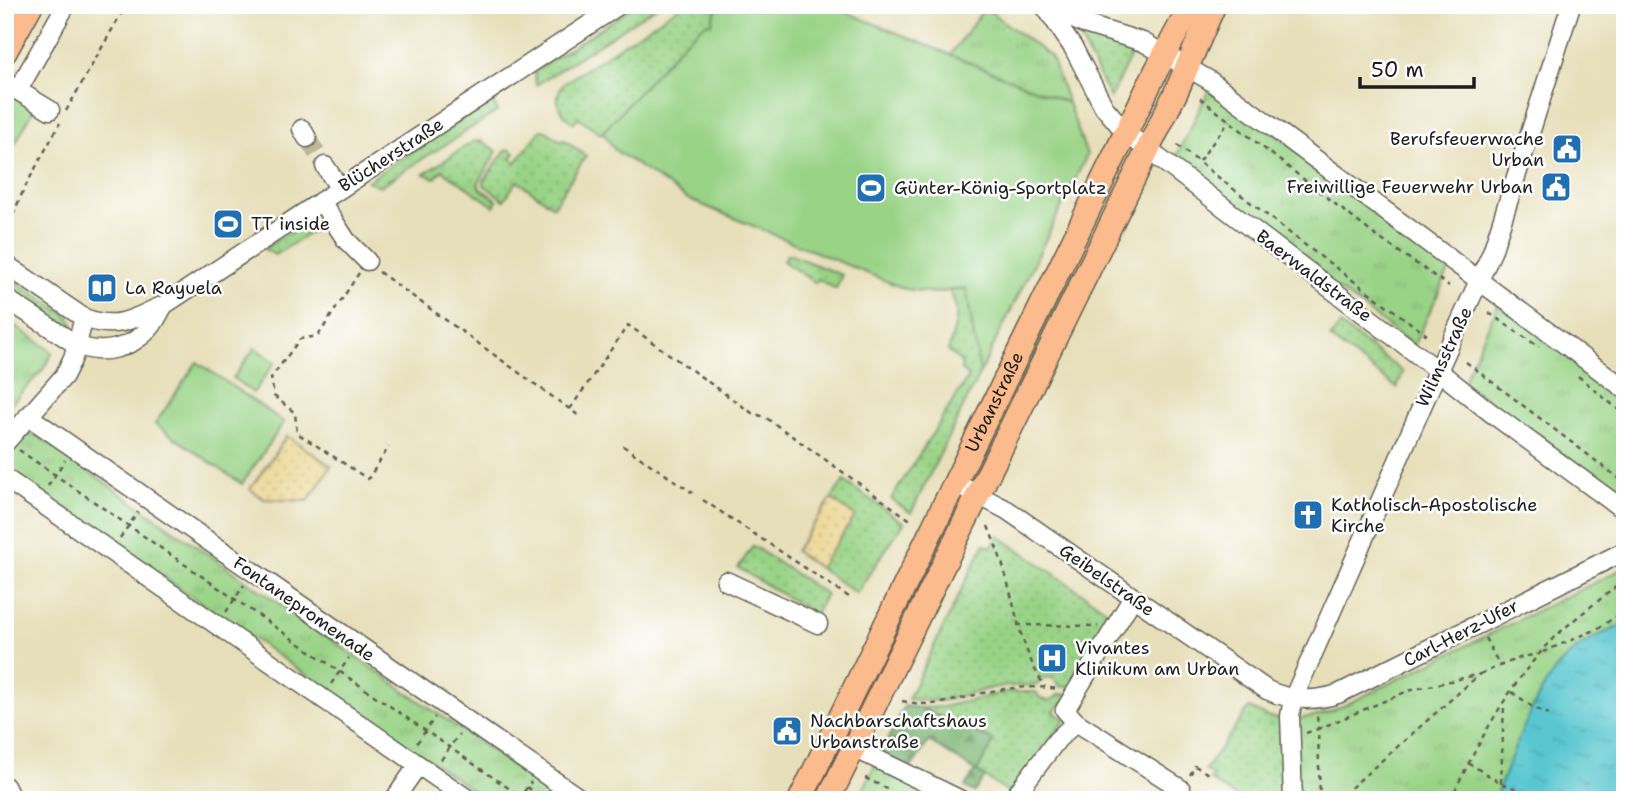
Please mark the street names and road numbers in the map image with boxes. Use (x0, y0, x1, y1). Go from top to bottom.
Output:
street label: Blücherstraße (334, 112, 448, 198)
street label: Baerwaldstraße (1251, 224, 1377, 328)
street label: Wilmsstraße (1410, 303, 1478, 411)
street label: Urbanstraße (960, 348, 1029, 456)
street label: Geibelstraße (1055, 538, 1159, 622)
street label: Fontanepromenade (228, 551, 380, 667)
street label: Carl-Herz-Ufer (1399, 594, 1523, 672)

